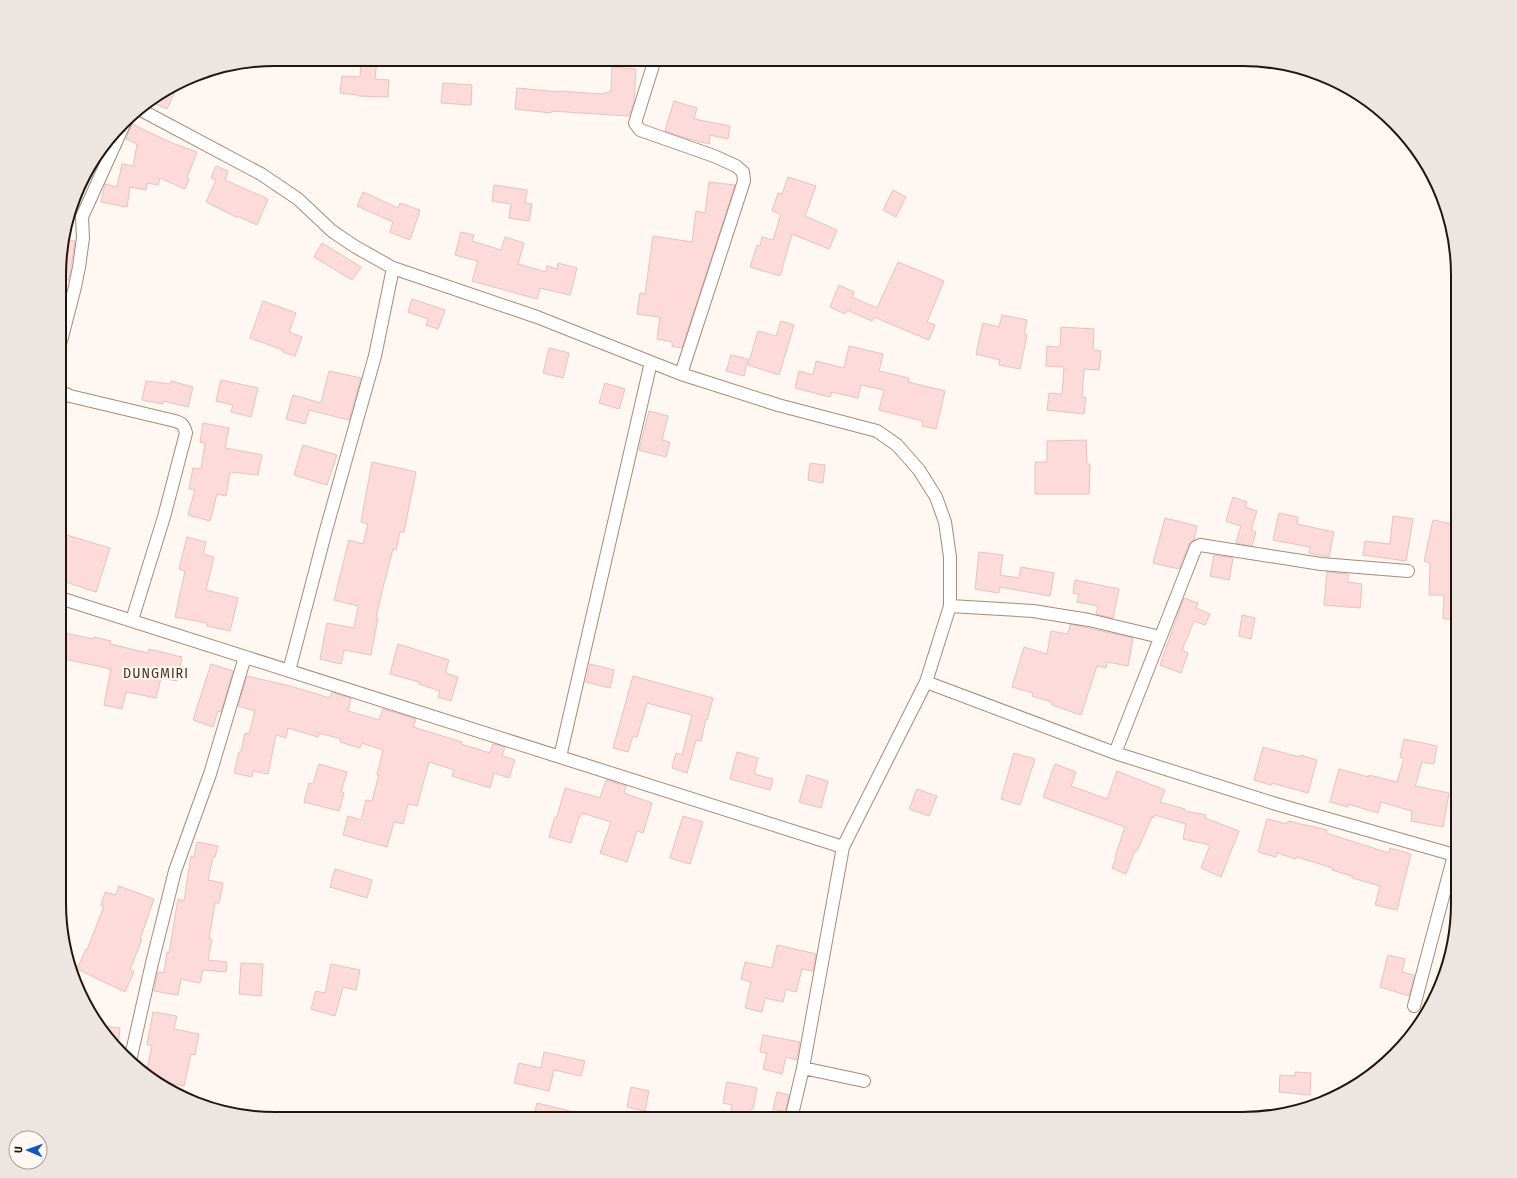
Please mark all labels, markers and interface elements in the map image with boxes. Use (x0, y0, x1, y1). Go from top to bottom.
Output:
district label: DUNGMIRI (123, 665, 189, 682)
north arrow (8, 1130, 48, 1170)
text: U (12, 1146, 25, 1153)

